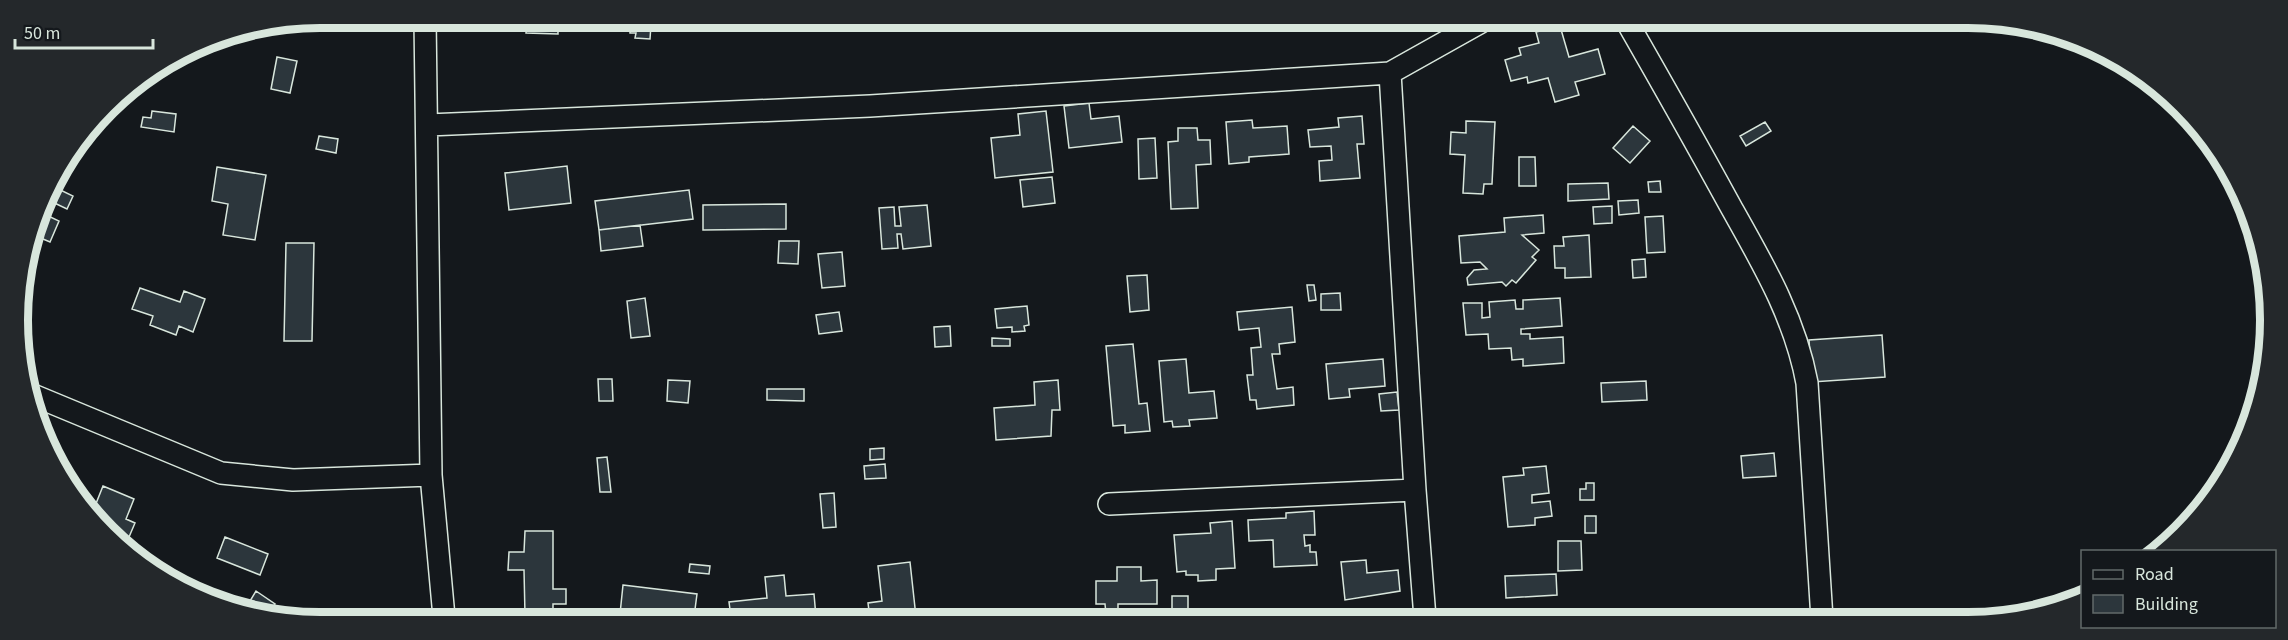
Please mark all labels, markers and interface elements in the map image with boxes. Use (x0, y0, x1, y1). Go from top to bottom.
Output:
scale bar (15, 12, 153, 50)
text: 50 m (24, 21, 60, 46)
legend (2081, 550, 2276, 628)
text: Road (2135, 562, 2174, 587)
text: Building (2135, 592, 2198, 617)

